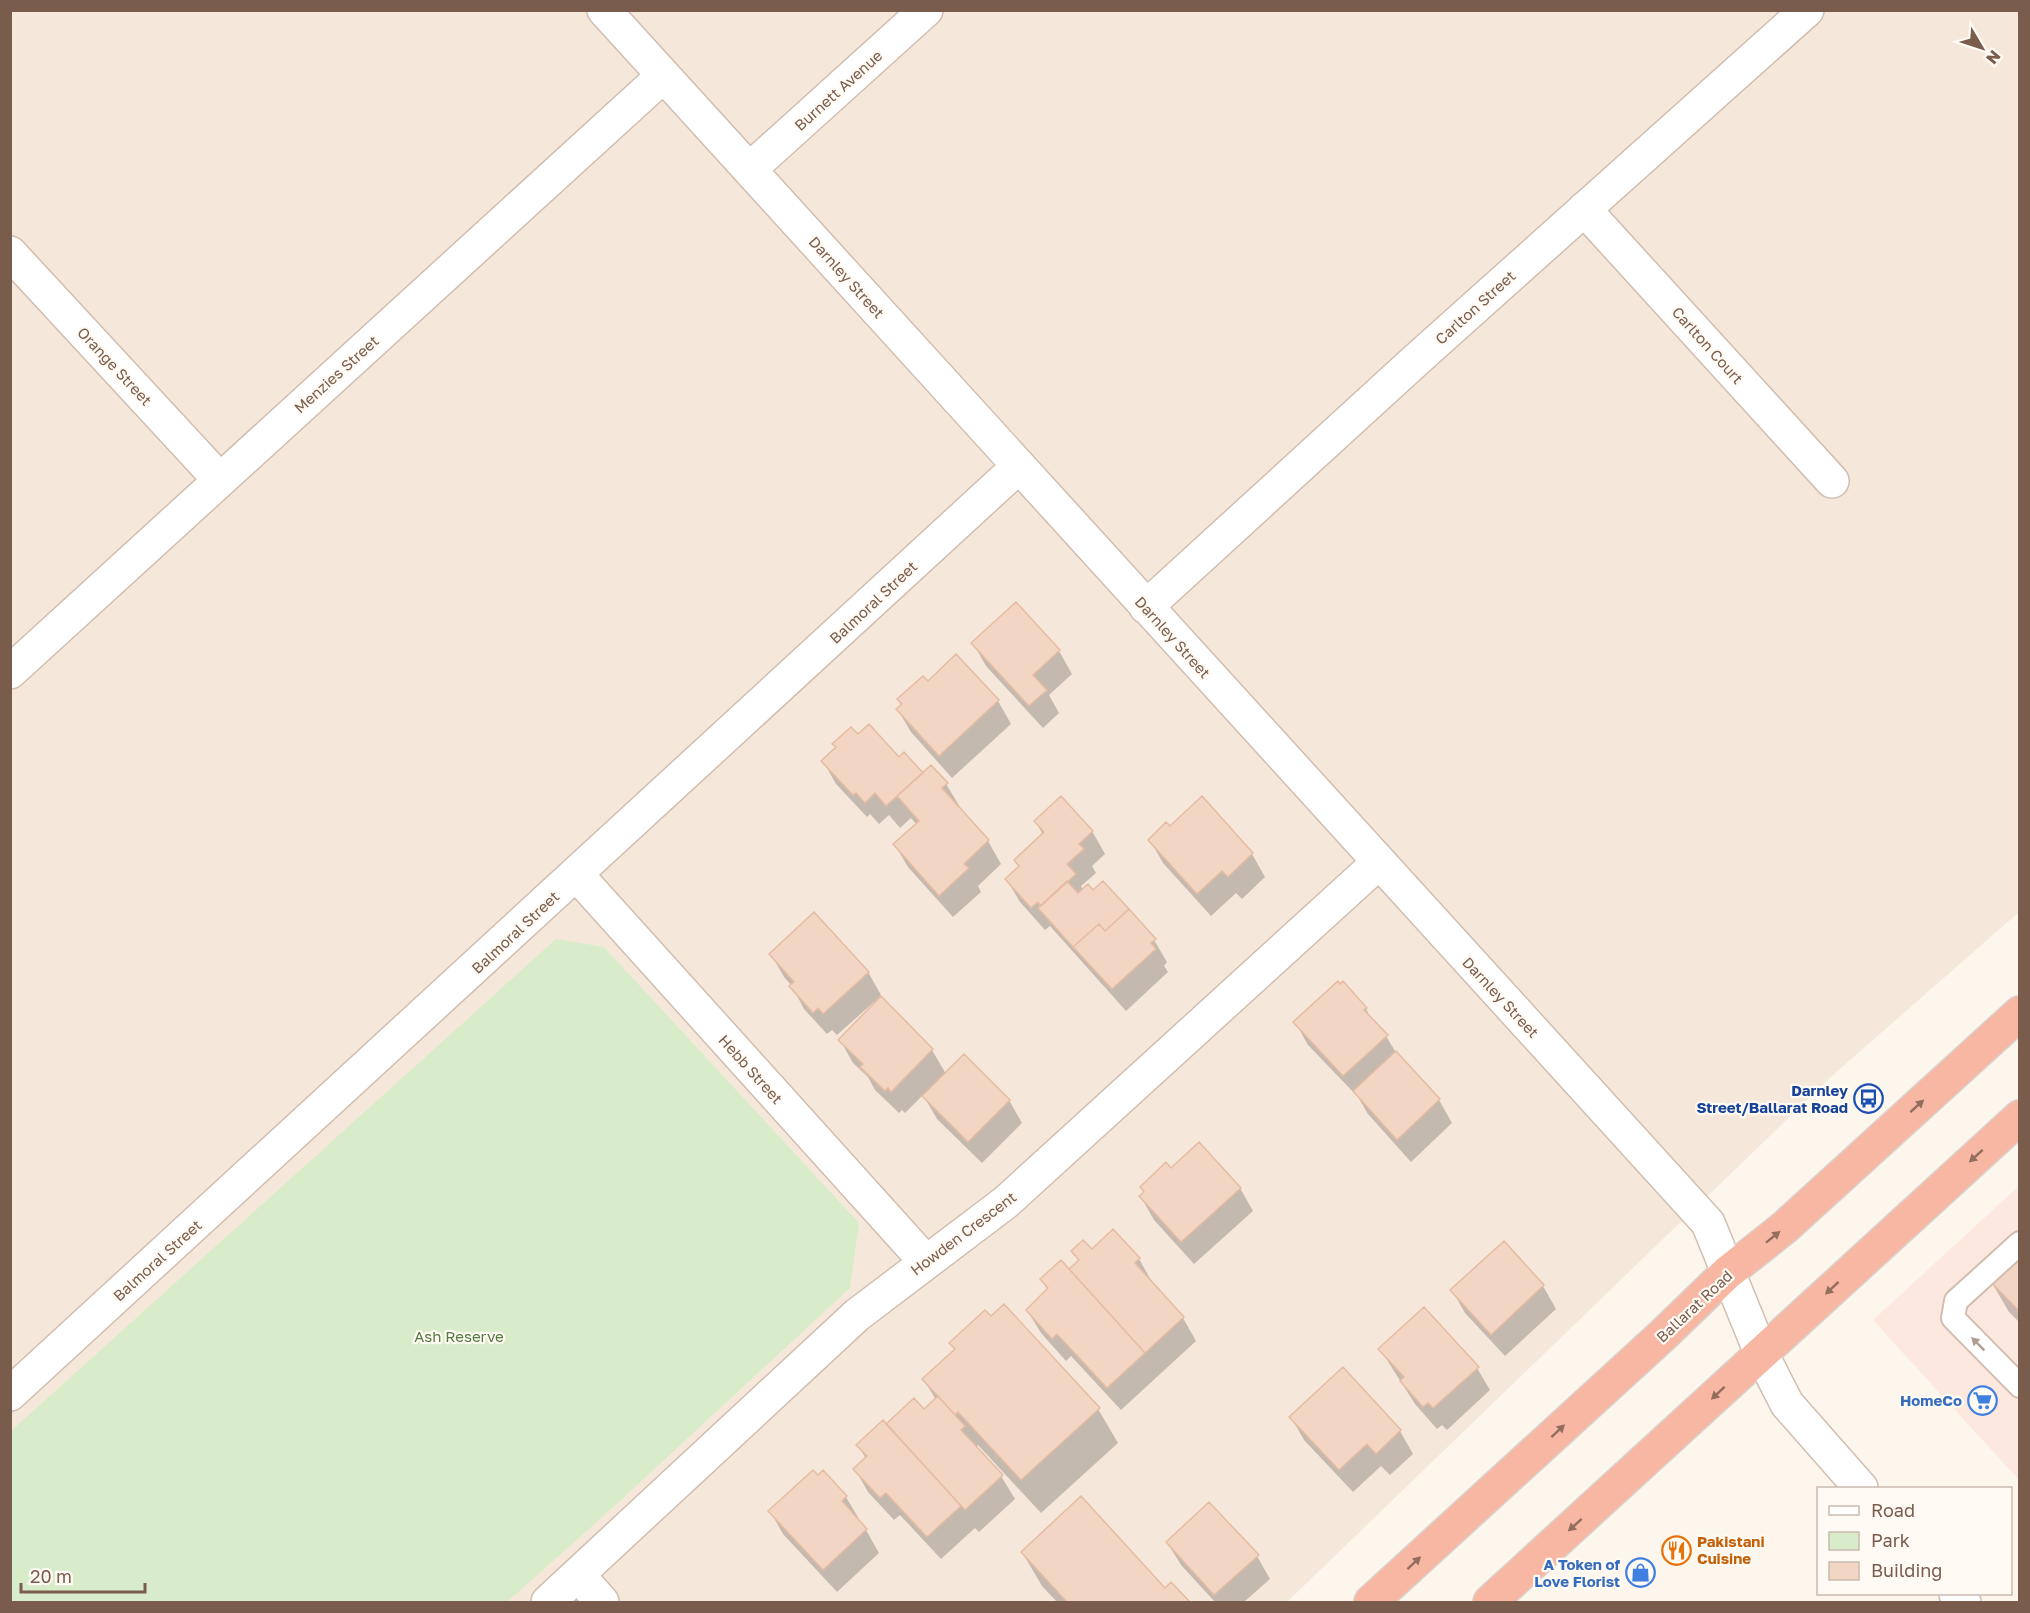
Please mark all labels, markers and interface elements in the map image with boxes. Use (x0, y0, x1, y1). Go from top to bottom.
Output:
north arrow (1952, 18, 2012, 78)
street label: Burnett Avenue (791, 46, 886, 134)
text: N (1982, 46, 2005, 68)
street label: Darnley Street (806, 232, 888, 322)
street label: Carlton Street (1431, 266, 1519, 348)
street label: Carlton Court (1669, 303, 1747, 387)
street label: Orange Street (74, 323, 156, 409)
street label: Menzies Street (290, 331, 382, 417)
street label: Balmoral Street (826, 557, 920, 647)
street label: Darnley Street (1132, 592, 1214, 682)
street label: Balmoral Street (468, 887, 562, 977)
street label: Darnley Street (1459, 953, 1543, 1041)
street label: Hebb Street (715, 1031, 787, 1107)
place label: Darnley Street/Ballarat Road (1696, 1081, 1848, 1116)
bus stop icon: Darnley Street/Ballarat Road (1853, 1083, 1885, 1115)
one-way arrow (1910, 1099, 1925, 1113)
one-way arrow (1969, 1149, 1984, 1162)
street label: Howden Crescent (907, 1187, 1019, 1279)
street label: Balmoral Street (109, 1216, 205, 1304)
one-way arrow (1765, 1230, 1781, 1243)
street label: Ballarat Road (1652, 1266, 1736, 1346)
one-way arrow (1826, 1280, 1840, 1294)
park label: Ash Reserve (414, 1327, 504, 1345)
one-way arrow (1972, 1338, 1986, 1352)
supermarket icon: HomeCo (1967, 1384, 1999, 1416)
one-way arrow (1711, 1386, 1726, 1400)
place label: HomeCo (1900, 1391, 1962, 1409)
one-way arrow (1550, 1424, 1565, 1438)
legend (1817, 1487, 2012, 1595)
text: Road (1871, 1499, 1915, 1521)
one-way arrow (1567, 1518, 1582, 1532)
text: Park (1871, 1529, 1910, 1551)
place label: Pakistani Cuisine (1697, 1532, 1765, 1567)
restaurant icon: Pakistani Cuisine (1660, 1534, 1692, 1566)
place label: A Token of Love Florist (1534, 1555, 1621, 1590)
scale bar (21, 1556, 146, 1594)
one-way arrow (1406, 1557, 1421, 1570)
shop icon: A Token of Love Florist (1625, 1557, 1657, 1589)
text: Building (1871, 1559, 1942, 1581)
text: 20 m (30, 1565, 72, 1587)

